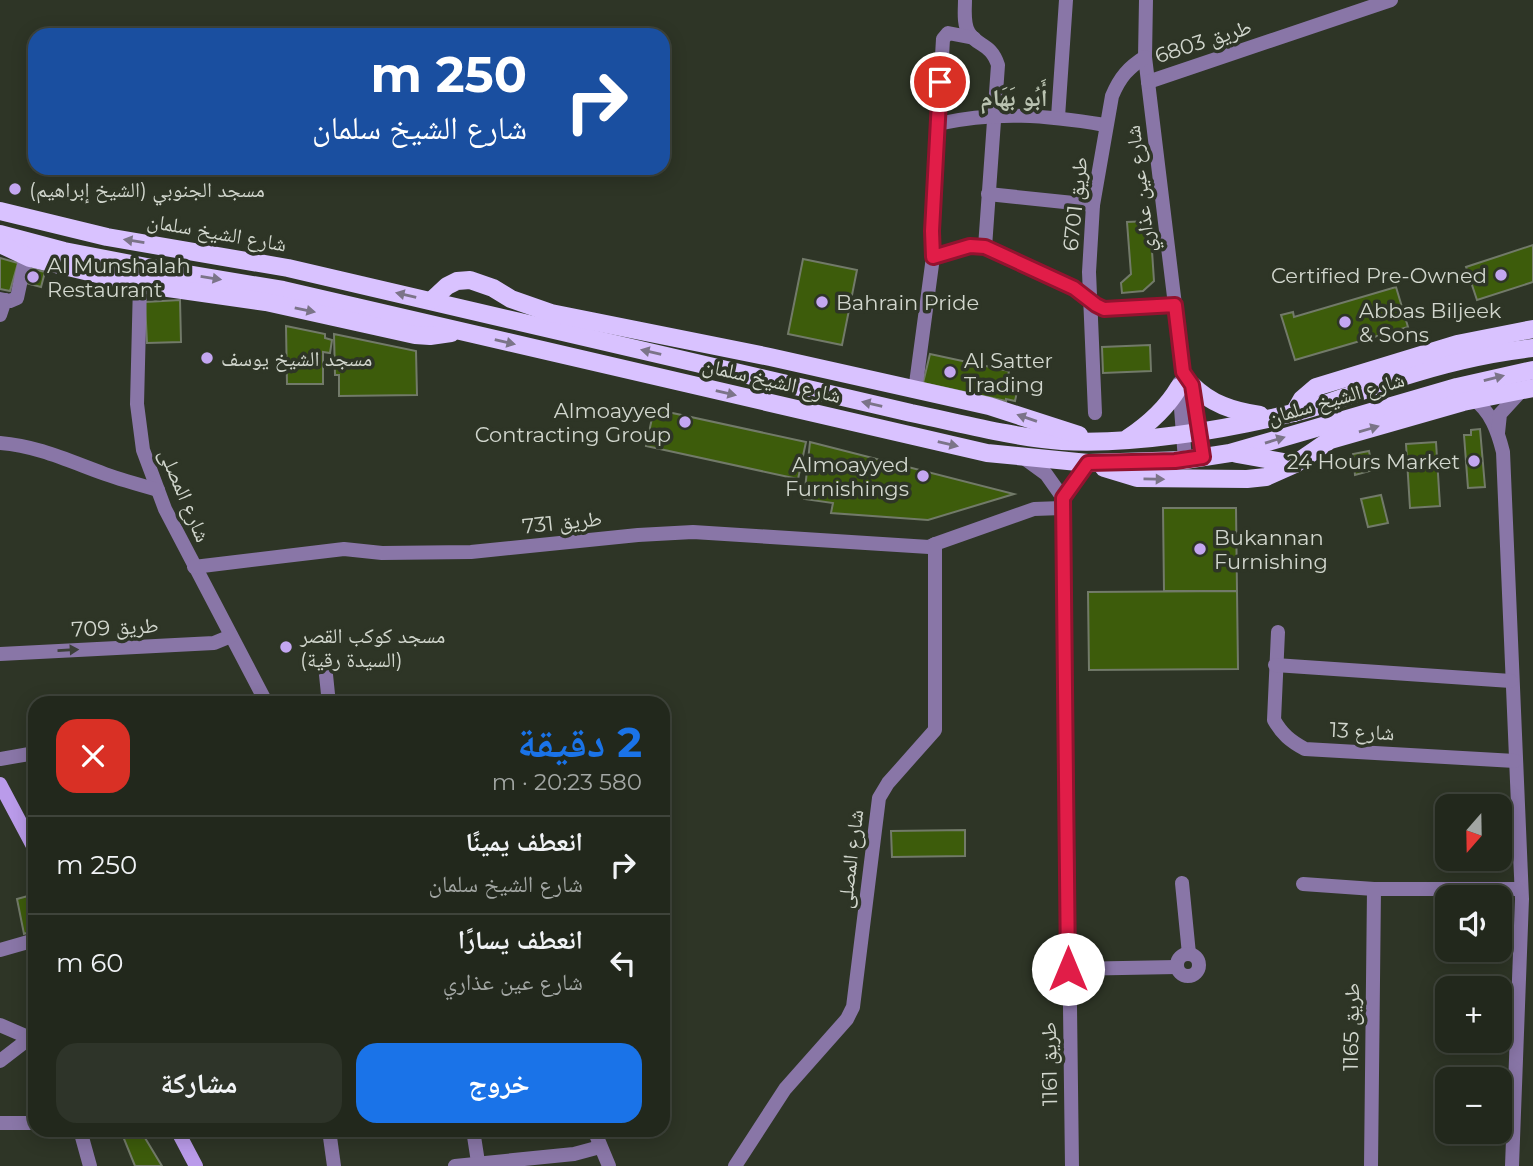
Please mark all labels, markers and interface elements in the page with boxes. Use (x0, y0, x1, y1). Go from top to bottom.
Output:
street label: طريق 6803 (1151, 14, 1255, 69)
text: 250 m (370, 45, 527, 104)
pin (910, 52, 970, 112)
icon: right (551, 56, 642, 147)
icon: arrive (921, 63, 959, 101)
district label: أَبُو بَهَام (980, 78, 1048, 115)
text: شارع الشيخ سلمان (312, 108, 527, 147)
street label: شارع عين عذاري (1120, 123, 1165, 254)
street label: طريق 6701 (1058, 156, 1093, 252)
place label: مسجد الجنوبي (الشيخ إبراهيم) (29, 177, 265, 206)
marker: مسجد الجنوبي (الشيخ إبراهيم) (7, 181, 23, 197)
street label: شارع الشيخ سلمان (145, 207, 289, 258)
one-way arrow (123, 235, 145, 246)
place label: Al Munshalah Restaurant (47, 253, 191, 302)
place label: Certified Pre-Owned (1271, 263, 1487, 288)
marker: Certified Pre-Owned (1493, 267, 1509, 283)
marker: Al Munshalah Restaurant (25, 269, 41, 285)
one-way arrow (200, 273, 222, 284)
one-way arrow (395, 289, 417, 300)
place label: Bahrain Pride (836, 290, 979, 315)
marker: Bahrain Pride (814, 294, 830, 310)
place label: Abbas Biljeek & Sons (1359, 298, 1502, 347)
one-way arrow (294, 304, 316, 315)
marker: Abbas Biljeek & Sons (1337, 314, 1353, 330)
one-way arrow (494, 336, 516, 347)
place label: مسجد الشيخ يوسف (221, 346, 372, 372)
one-way arrow (640, 346, 662, 357)
place label: Al Satter Trading (964, 348, 1053, 397)
marker: مسجد الشيخ يوسف (199, 350, 215, 366)
street label: شارع الشيخ سلمان (700, 352, 844, 409)
marker: Al Satter Trading (942, 364, 958, 380)
street label: شارع الشيخ سلمان (1265, 367, 1408, 430)
one-way arrow (1483, 372, 1505, 383)
one-way arrow (715, 388, 737, 399)
place label: Almoayyed Contracting Group (475, 398, 671, 447)
one-way arrow (861, 398, 883, 409)
one-way arrow (1017, 412, 1038, 423)
marker: Almoayyed Contracting Group (677, 414, 693, 430)
one-way arrow (1359, 424, 1380, 434)
one-way arrow (1265, 434, 1286, 445)
one-way arrow (937, 439, 959, 450)
street label: شارع المصلى (153, 444, 216, 546)
place label: 24 Hours Market (1287, 449, 1460, 474)
place label: Almoayyed Furnishings (785, 452, 909, 501)
marker: 24 Hours Market (1466, 453, 1482, 469)
marker: Almoayyed Furnishings (915, 468, 931, 484)
one-way arrow (1143, 473, 1165, 484)
street label: طريق 731 (521, 505, 603, 540)
place label: Bukannan Furnishing (1214, 525, 1328, 574)
marker: Bukannan Furnishing (1192, 541, 1208, 557)
street label: طريق 709 (71, 612, 159, 643)
place label: مسجد كوكب القصر (السيدة رقية) (299, 623, 445, 672)
marker: مسجد كوكب القصر (السيدة رقية) (278, 639, 294, 655)
one-way arrow (57, 645, 79, 656)
text: 2 دقيقة (517, 716, 642, 768)
street label: شارع 13 (1329, 717, 1395, 746)
button: close (56, 719, 130, 793)
text: 580 m · 20:23 (492, 768, 642, 796)
north arrow (1435, 794, 1512, 872)
map controls (1435, 794, 1512, 1144)
street label: شارع المصلى (832, 808, 869, 910)
text: انعطف يمينًا (465, 826, 583, 858)
icon: right (604, 846, 642, 884)
text: 250 m (56, 849, 137, 881)
text: شارع الشيخ سلمان (428, 870, 583, 898)
button: sound (1435, 885, 1512, 962)
text: انعطف يسارًا (458, 924, 583, 956)
position arrow (1031, 932, 1105, 1006)
icon: left (604, 944, 642, 982)
text: 60 m (56, 947, 123, 979)
text: شارع عين عذاري (443, 968, 583, 996)
button: + (1435, 976, 1512, 1053)
street label: طريق 1165 (1338, 983, 1365, 1071)
street label: طريق 1161 (1036, 1022, 1063, 1106)
button: مشاركة (56, 1043, 342, 1123)
button: خروج (356, 1043, 642, 1123)
button: − (1435, 1067, 1512, 1144)

